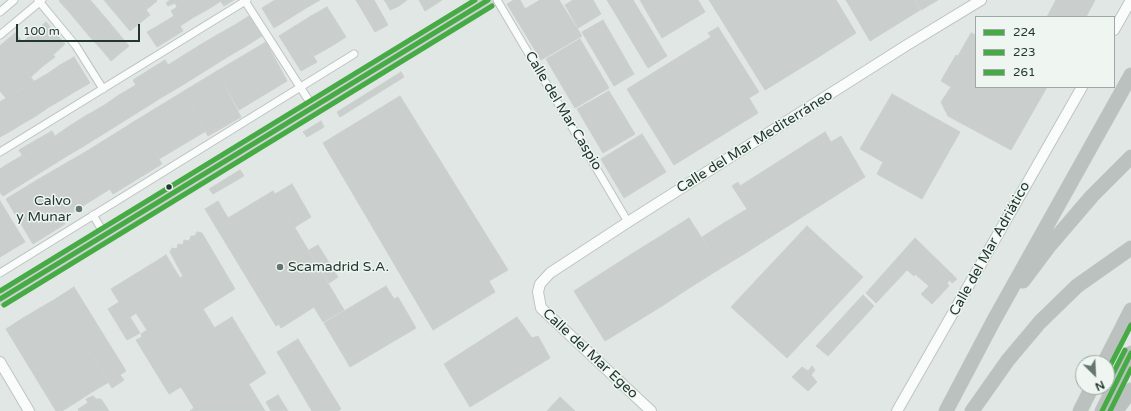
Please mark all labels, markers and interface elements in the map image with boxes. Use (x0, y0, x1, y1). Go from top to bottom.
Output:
scale bar (18, 16, 142, 42)
legend (975, 16, 1115, 88)
text: 100 m (23, 24, 60, 38)
text: 224 (1013, 25, 1036, 39)
text: 223 (1013, 45, 1036, 59)
street label: Calle del Mar Caspio (521, 49, 605, 173)
text: 261 (1013, 65, 1036, 79)
street label: Calle del Mar Mediterráneo (674, 87, 836, 197)
street label: Calle del Mar Adriático (946, 179, 1034, 319)
unlabelled marker (164, 182, 174, 192)
place label: Calvo y Munar (16, 193, 71, 226)
marker: Calvo y Munar (74, 204, 84, 214)
place label: Scamadrid S.A. (288, 259, 389, 275)
marker: Scamadrid S.A. (275, 262, 285, 272)
street label: Calle del Mar Egeo (539, 305, 641, 403)
north arrow (1075, 355, 1115, 395)
text: N (1093, 378, 1106, 393)

